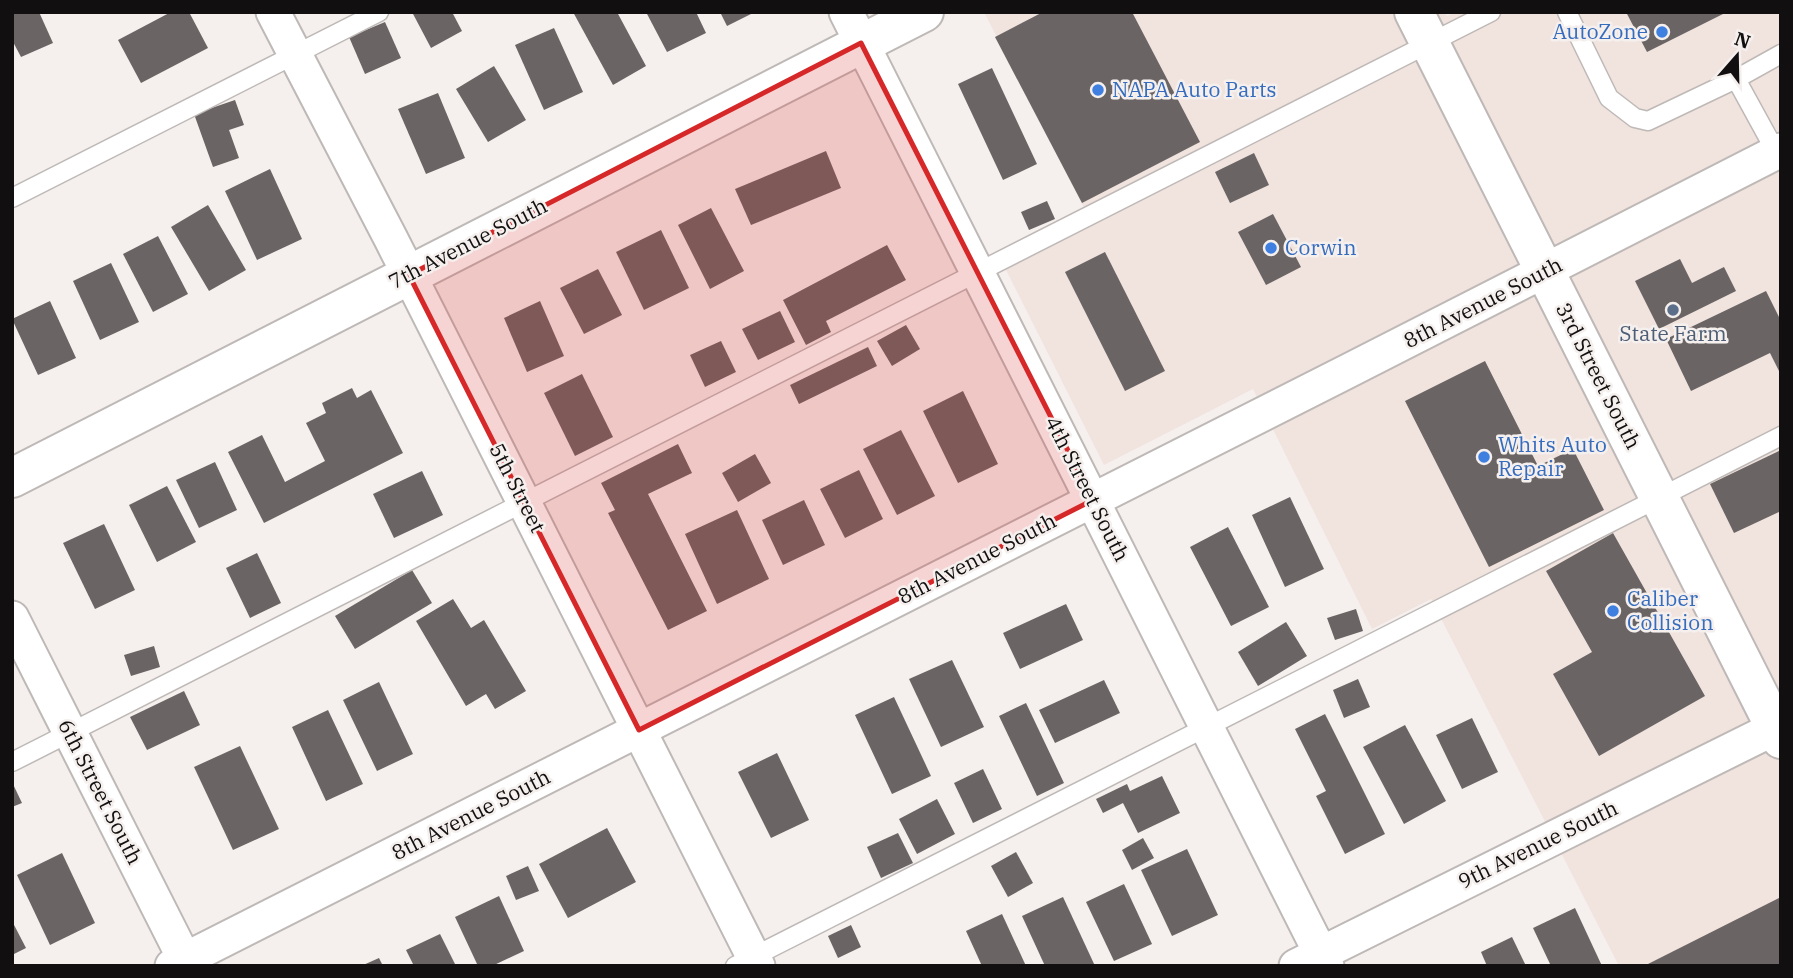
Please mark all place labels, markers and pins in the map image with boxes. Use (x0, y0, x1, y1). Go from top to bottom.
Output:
place label: AutoZone (1552, 17, 1648, 45)
marker: AutoZone (1654, 24, 1670, 40)
place label: NAPA Auto Parts (1112, 75, 1277, 103)
marker: NAPA Auto Parts (1090, 82, 1106, 98)
place label: Corwin (1285, 233, 1357, 261)
marker: Corwin (1263, 240, 1279, 256)
marker: State Farm (1665, 302, 1681, 318)
place label: State Farm (1619, 319, 1727, 347)
place label: Whits Auto Repair (1498, 430, 1607, 482)
marker: Whits Auto Repair (1476, 449, 1492, 465)
place label: Caliber Collision (1627, 584, 1714, 636)
marker: Caliber Collision (1605, 603, 1621, 619)

